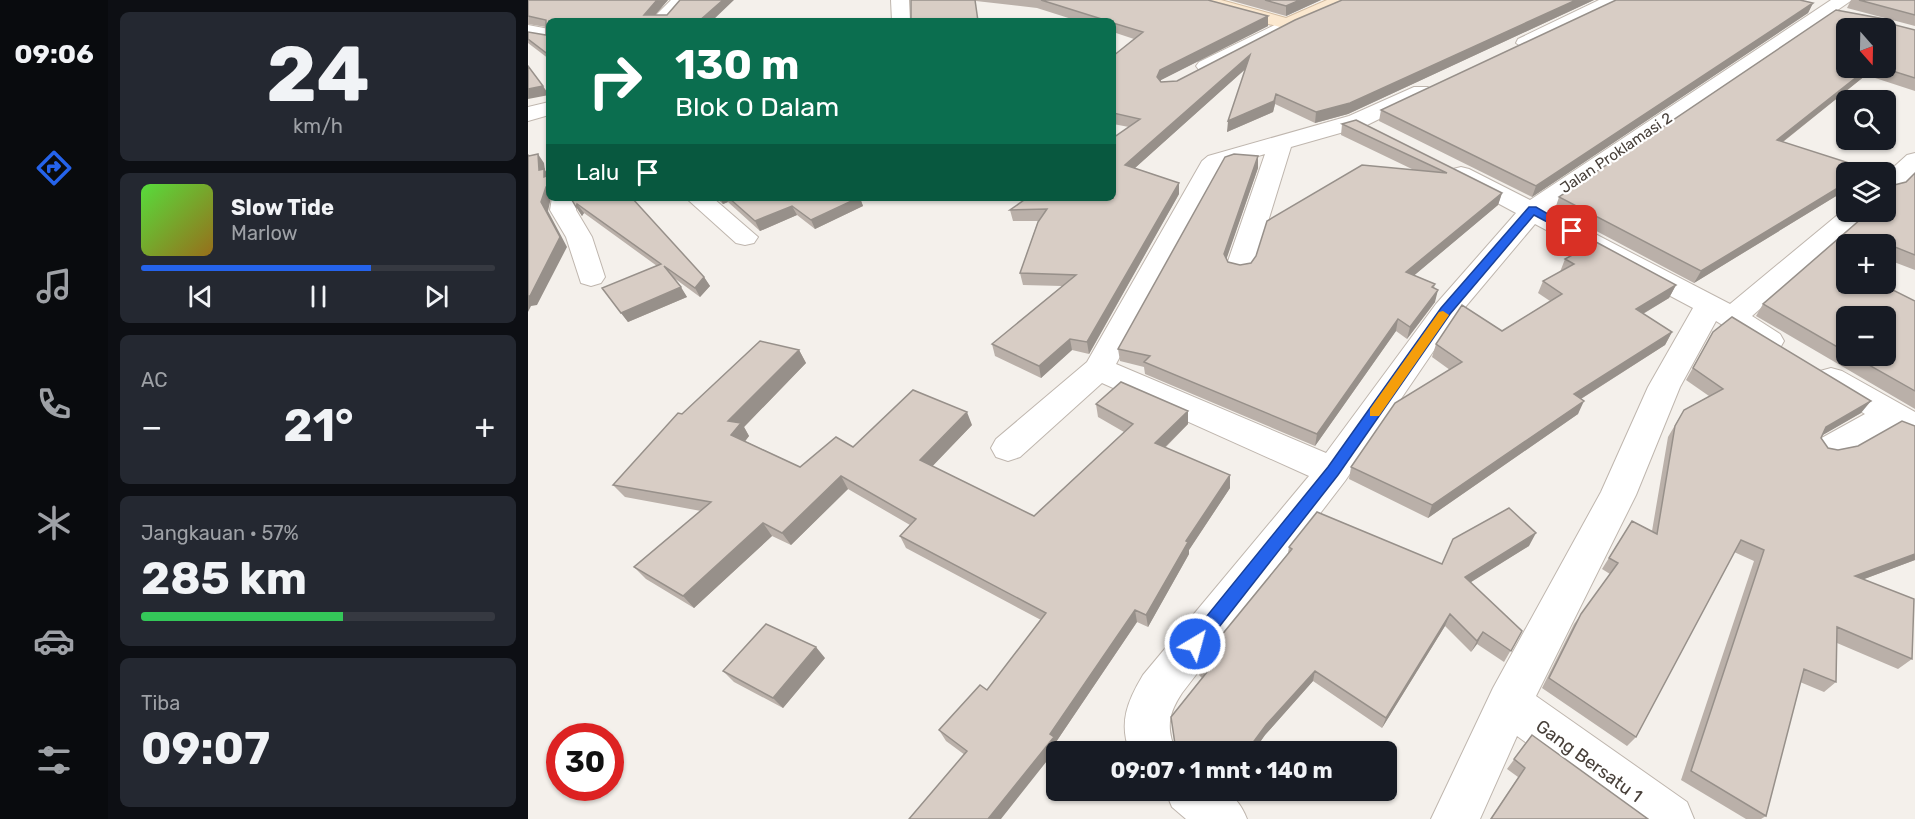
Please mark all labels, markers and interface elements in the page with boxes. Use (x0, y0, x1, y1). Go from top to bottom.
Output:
north arrow (1836, 18, 1896, 78)
map controls (1836, 18, 1896, 366)
text: 24 (266, 28, 370, 121)
text: 09:06 (14, 38, 94, 70)
text: 130 m (675, 40, 800, 90)
icon: right (576, 42, 654, 120)
button: search (1836, 90, 1896, 150)
text: Blok O Dalam (675, 91, 839, 123)
street label: Jalan Proklamasi 2 (1557, 109, 1676, 197)
text: km/h (293, 114, 343, 138)
icon: directions (33, 147, 75, 189)
icon: arrive (631, 156, 664, 189)
text: Lalu (576, 159, 619, 186)
button: layers (1836, 162, 1896, 222)
text: Slow Tide (231, 194, 334, 221)
pin (1546, 205, 1597, 256)
icon: arrive (1555, 214, 1588, 247)
text: Marlow (231, 221, 298, 245)
button: + (1836, 234, 1896, 294)
icon: music (33, 265, 75, 307)
icon: previous (184, 280, 217, 313)
icon: pause (302, 280, 335, 313)
icon: next (420, 280, 453, 313)
button: − (1836, 306, 1896, 366)
text: AC (141, 368, 167, 392)
icon: phone (33, 383, 75, 425)
text: 21° (283, 399, 354, 452)
text: − (141, 407, 162, 446)
text: + (474, 407, 495, 446)
icon: climate (33, 502, 75, 544)
text: Jangkauan · 57% (141, 521, 299, 545)
text: 285 km (141, 552, 307, 605)
position arrow (1163, 612, 1227, 676)
icon: car (33, 620, 75, 662)
text: Tiba (141, 691, 180, 715)
street label: Gang Bersatu 1 (1531, 715, 1647, 807)
text: 09:07 (141, 722, 270, 775)
speed limit sign: 30 (546, 723, 624, 801)
icon: filters (33, 739, 75, 781)
text: 09:07 · 1 mnt · 140 m (1110, 757, 1333, 784)

